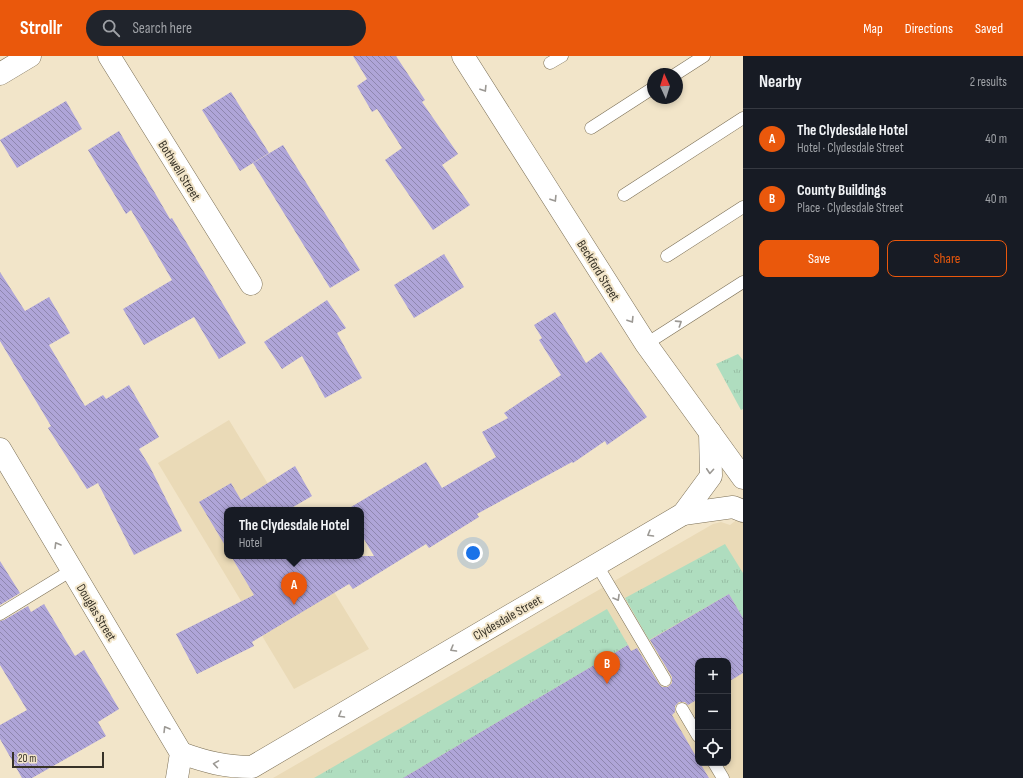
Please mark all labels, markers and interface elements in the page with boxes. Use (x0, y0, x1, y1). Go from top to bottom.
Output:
search box (86, 10, 366, 46)
text: Strollr (20, 17, 62, 40)
icon: search (100, 17, 122, 39)
text: Search here (132, 19, 192, 38)
text: Map (863, 20, 883, 37)
text: Directions (905, 20, 953, 37)
text: Saved (975, 20, 1003, 37)
north arrow (647, 68, 683, 104)
text: Nearby (759, 72, 802, 92)
text: 2 results (970, 74, 1007, 90)
one-way arrow (479, 85, 487, 92)
text: The Clydesdale Hotel (797, 121, 908, 140)
text: A (769, 131, 775, 147)
text: 40 m (985, 131, 1007, 147)
street label: Bothwell Street (154, 138, 204, 203)
text: Hotel · Clydesdale Street (797, 140, 904, 156)
text: County Buildings (797, 181, 886, 200)
text: B (769, 191, 775, 207)
text: 40 m (985, 191, 1007, 207)
one-way arrow (549, 195, 557, 202)
text: Place · Clydesdale Street (797, 200, 904, 216)
street label: Beckford Street (573, 237, 623, 304)
button: Save (759, 240, 879, 277)
button: Share (887, 240, 1007, 277)
one-way arrow (626, 316, 634, 323)
one-way arrow (675, 320, 682, 328)
one-way arrow (706, 468, 715, 474)
popup (224, 507, 364, 559)
text: The Clydesdale Hotel (239, 516, 349, 535)
one-way arrow (647, 529, 654, 536)
text: Hotel (239, 535, 262, 551)
one-way arrow (55, 542, 62, 549)
your location (463, 543, 483, 563)
pin: A (281, 572, 307, 605)
street label: Douglas Street (73, 581, 119, 644)
street label: Clydesdale Street (470, 592, 545, 644)
one-way arrow (612, 594, 619, 601)
one-way arrow (450, 644, 457, 651)
pin: B (594, 651, 620, 684)
map controls (695, 658, 731, 766)
button: + (695, 658, 731, 694)
button: − (695, 694, 731, 730)
one-way arrow (338, 710, 345, 717)
one-way arrow (164, 726, 171, 733)
button: locate (695, 730, 731, 766)
scale bar (12, 750, 104, 769)
text: 20 m (18, 752, 36, 765)
one-way arrow (213, 760, 219, 769)

